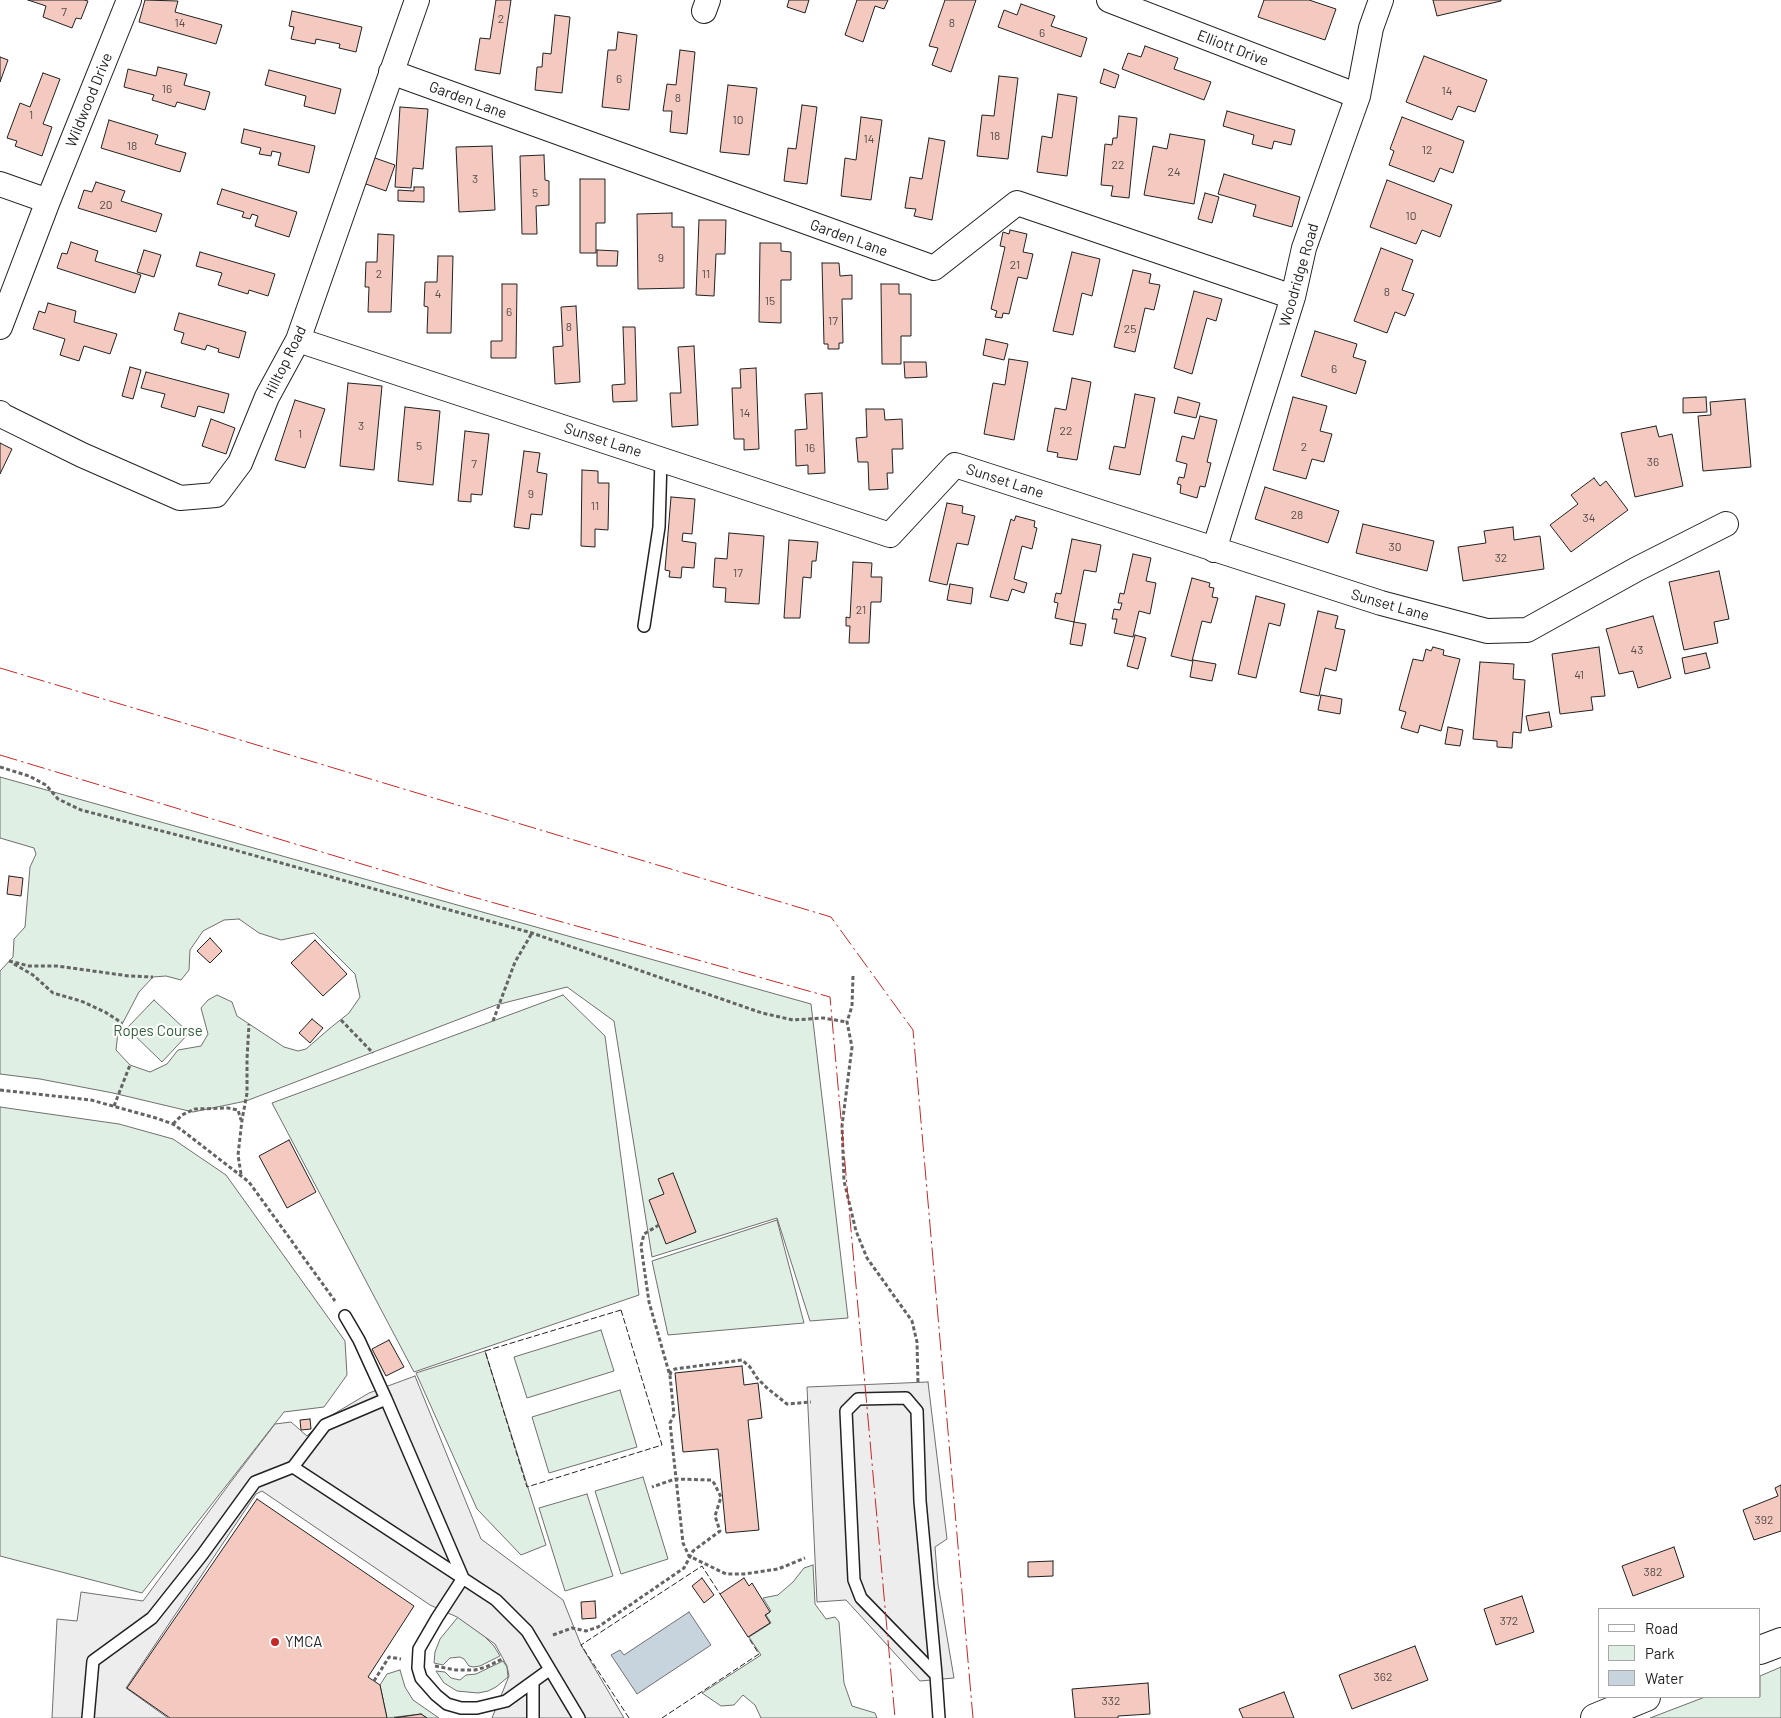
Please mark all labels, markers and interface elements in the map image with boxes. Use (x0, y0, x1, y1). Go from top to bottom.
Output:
house number: 7 (61, 5, 67, 19)
house number: 2 (498, 12, 504, 26)
house number: 14 (175, 16, 185, 30)
house number: 8 (949, 16, 955, 30)
house number: 6 (1039, 26, 1045, 40)
street label: Elliott Drive (1195, 26, 1271, 70)
street label: Wildwood Drive (62, 50, 116, 150)
house number: 6 (616, 72, 622, 86)
street label: Garden Lane (427, 78, 509, 122)
house number: 16 (162, 82, 172, 96)
house number: 14 (1442, 84, 1452, 98)
house number: 8 (675, 91, 681, 105)
house number: 1 (29, 108, 33, 122)
house number: 10 (733, 113, 743, 127)
house number: 18 (990, 129, 1000, 143)
house number: 14 (864, 132, 874, 146)
house number: 18 (127, 139, 137, 153)
house number: 12 (1422, 143, 1432, 157)
house number: 22 (1112, 158, 1124, 172)
house number: 24 (1167, 165, 1181, 179)
house number: 3 (472, 172, 478, 186)
house number: 5 (532, 186, 538, 200)
house number: 20 (99, 198, 113, 212)
house number: 10 (1406, 209, 1416, 223)
street label: Garden Lane (808, 216, 890, 260)
street label: Woodridge Road (1276, 221, 1322, 329)
house number: 9 (658, 251, 664, 265)
house number: 21 (1010, 258, 1020, 272)
house number: 2 (376, 267, 382, 281)
house number: 11 (702, 267, 710, 281)
house number: 8 (1384, 285, 1390, 299)
house number: 4 (435, 287, 441, 301)
house number: 15 (765, 294, 775, 308)
house number: 6 (506, 305, 512, 319)
house number: 17 (828, 314, 838, 328)
house number: 8 (566, 320, 572, 334)
house number: 25 (1124, 322, 1136, 336)
street label: Hilltop Road (260, 323, 310, 401)
house number: 6 (1331, 362, 1337, 376)
house number: 14 (740, 406, 750, 420)
house number: 3 (358, 419, 364, 433)
street label: Sunset Lane (562, 419, 644, 461)
house number: 22 (1060, 424, 1072, 438)
house number: 1 (298, 427, 302, 441)
house number: 5 (416, 439, 422, 453)
house number: 2 (1301, 440, 1307, 454)
house number: 16 (805, 441, 815, 455)
house number: 36 (1647, 455, 1659, 469)
house number: 7 (471, 457, 477, 471)
street label: Sunset Lane (964, 460, 1046, 502)
house number: 9 (528, 487, 534, 501)
house number: 11 (591, 499, 599, 513)
house number: 28 (1291, 508, 1303, 522)
house number: 34 (1583, 511, 1595, 525)
house number: 30 (1389, 540, 1401, 554)
house number: 32 (1495, 551, 1507, 565)
house number: 17 (733, 566, 743, 580)
street label: Sunset Lane (1349, 585, 1431, 625)
house number: 21 (856, 603, 866, 617)
house number: 43 (1631, 643, 1643, 657)
house number: 41 (1574, 668, 1584, 682)
park label: Ropes Course (113, 1022, 203, 1040)
house number: 392 (1755, 1513, 1773, 1527)
house number: 382 (1644, 1565, 1662, 1579)
legend (1598, 1608, 1761, 1698)
house number: 372 (1500, 1614, 1518, 1628)
text: Road (1645, 1619, 1678, 1637)
place label: YMCA (285, 1633, 322, 1651)
marker: YMCA (269, 1636, 281, 1648)
text: Park (1645, 1644, 1674, 1662)
text: Water (1645, 1669, 1684, 1687)
house number: 362 (1374, 1670, 1392, 1684)
house number: 332 (1102, 1694, 1120, 1708)

